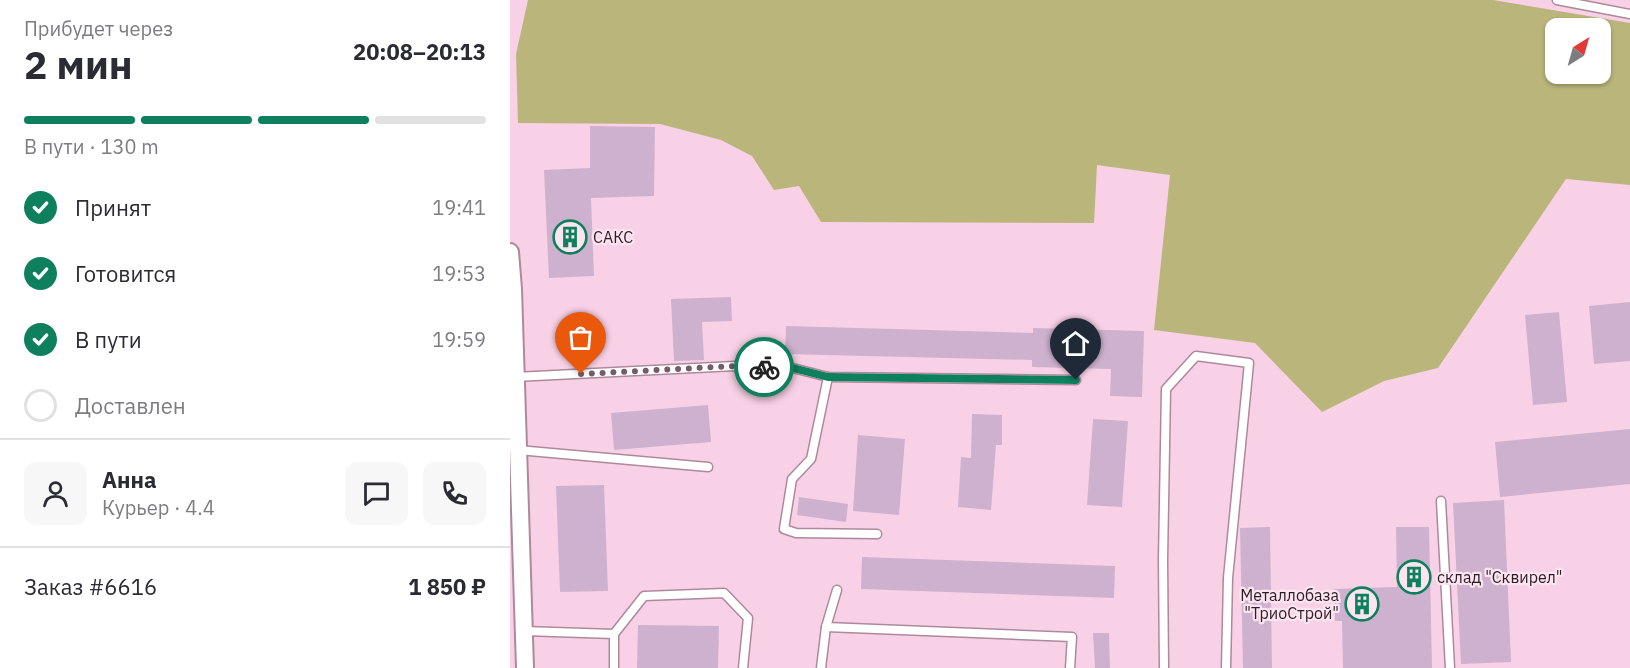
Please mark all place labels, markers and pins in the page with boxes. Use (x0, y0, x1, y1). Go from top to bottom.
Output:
building icon: САКС (552, 219, 588, 255)
place label: САКС (593, 227, 633, 247)
pin (555, 312, 606, 374)
pin (1050, 318, 1101, 380)
building icon: склад "Сквирел" (1396, 559, 1432, 595)
place label: склад "Сквирел" (1437, 567, 1563, 587)
place label: Металлобаза "ТриоСтрой" (1240, 585, 1339, 623)
building icon: Металлобаза "ТриоСтрой" (1344, 586, 1380, 622)

